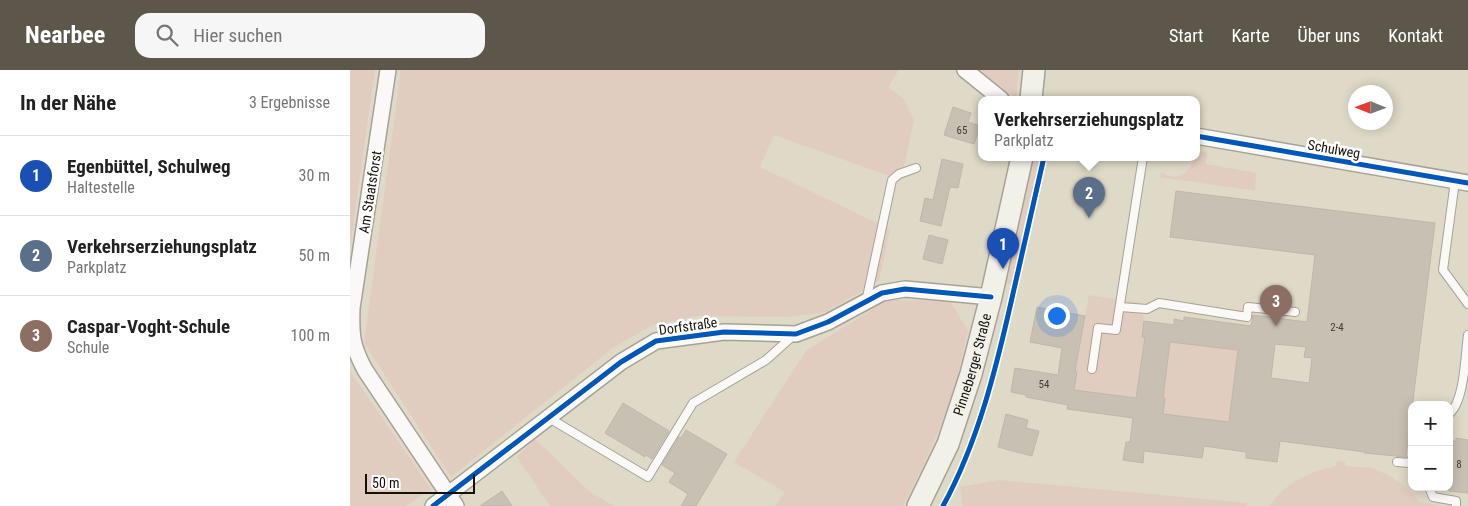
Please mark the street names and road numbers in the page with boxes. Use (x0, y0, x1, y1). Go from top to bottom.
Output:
street label: Schulweg (1306, 137, 1362, 161)
street label: Am Staatsforst (356, 150, 384, 234)
street label: Pinneberger Straße (950, 311, 995, 418)
street label: Dorfstraße (658, 314, 719, 338)

